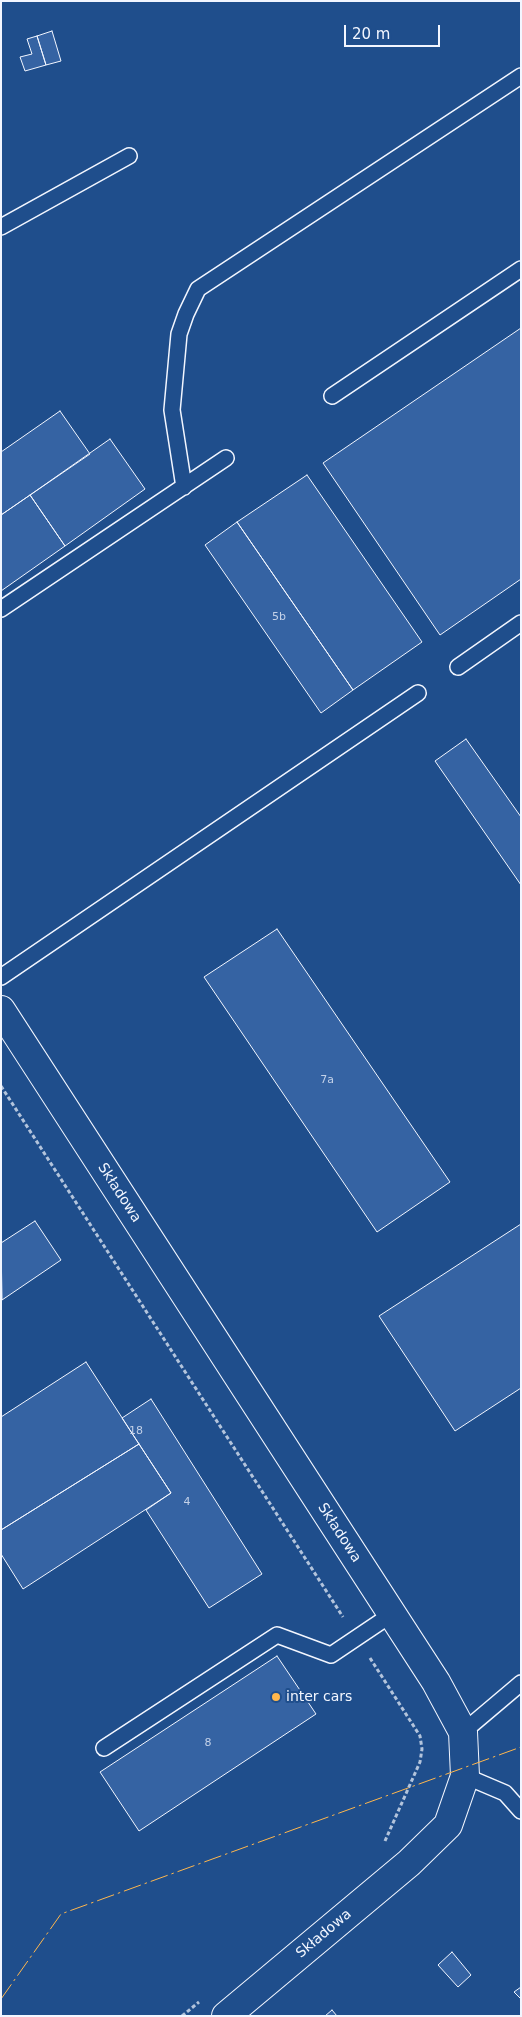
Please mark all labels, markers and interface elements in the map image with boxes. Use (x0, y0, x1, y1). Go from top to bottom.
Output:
scale bar (347, 15, 443, 47)
text: 20 m (352, 25, 390, 43)
house number: 5b (272, 610, 286, 624)
house number: 7a (320, 1073, 334, 1087)
street label: Składowa (94, 1160, 144, 1226)
house number: 18 (129, 1424, 143, 1438)
house number: 4 (184, 1495, 190, 1509)
street label: Składowa (314, 1500, 364, 1566)
place label: inter cars (286, 1689, 352, 1705)
marker: inter cars (270, 1691, 282, 1703)
house number: 8 (205, 1736, 211, 1750)
street label: Składowa (293, 1906, 355, 1962)

